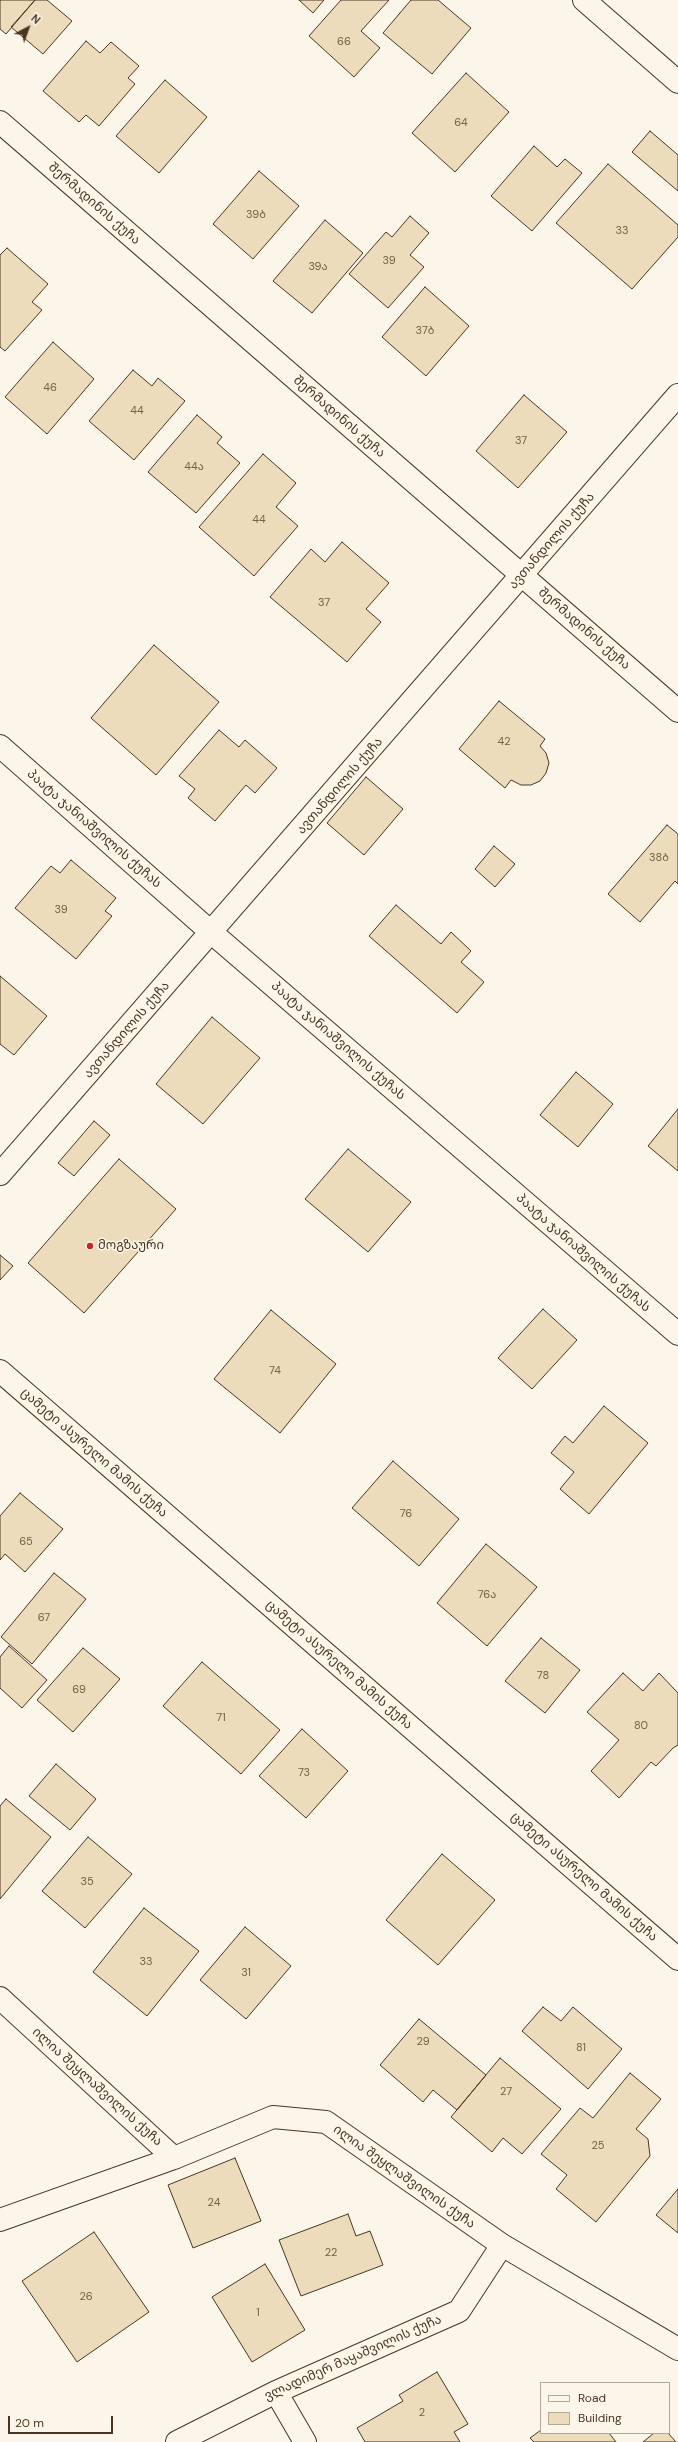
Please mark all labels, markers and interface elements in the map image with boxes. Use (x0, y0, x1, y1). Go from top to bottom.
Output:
north arrow (8, 8, 48, 48)
text: N (28, 11, 43, 27)
house number: 66 (337, 35, 351, 49)
house number: 64 (454, 116, 468, 130)
street label: შერმადინის ქუჩა (45, 160, 143, 248)
house number: 39ბ (246, 208, 266, 222)
house number: 33 (615, 224, 629, 238)
house number: 39 (382, 254, 396, 268)
house number: 39ა (308, 260, 328, 274)
house number: 37ბ (416, 324, 434, 338)
street label: შერმადინის ქუჩა (290, 373, 388, 461)
house number: 46 (43, 381, 57, 395)
house number: 44 (130, 404, 144, 418)
house number: 37 (515, 434, 527, 448)
house number: 44ა (184, 460, 204, 474)
street label: ავთანდილის ქუჩა (506, 489, 598, 593)
house number: 44 (252, 513, 266, 527)
street label: შერმადინის ქუჩა (535, 585, 633, 673)
house number: 37 (318, 596, 330, 610)
street label: ავთანდილის ქუჩა (294, 734, 386, 838)
house number: 42 (497, 735, 511, 749)
street label: პაატა ჯანიაშვილის ქუჩას (24, 766, 164, 892)
house number: 38ბ (649, 851, 669, 865)
house number: 39 (54, 903, 68, 917)
street label: ავთანდილის ქუჩა (81, 978, 173, 1082)
street label: პაატა ჯანიაშვილის ქუჩას (268, 978, 408, 1104)
street label: პაატა ჯანიაშვილის ქუჩას (513, 1190, 653, 1316)
place label: მოგზაური (98, 1238, 164, 1254)
marker: მოგზაური (85, 1241, 95, 1251)
house number: 74 (269, 1364, 281, 1378)
street label: ცამეტი ასურელი მამის ქუჩა (17, 1385, 171, 1521)
house number: 76 (400, 1507, 412, 1521)
house number: 65 (19, 1535, 33, 1549)
house number: 76ა (478, 1588, 496, 1602)
street label: ცამეტი ასურელი მამის ქუჩა (262, 1597, 416, 1733)
house number: 67 (38, 1611, 50, 1625)
house number: 78 (537, 1669, 549, 1683)
house number: 69 (72, 1683, 86, 1697)
house number: 71 (216, 1711, 226, 1725)
house number: 80 (634, 1719, 648, 1733)
house number: 73 (298, 1766, 310, 1780)
street label: ცამეტი ასურელი მამის ქუჩა (507, 1809, 661, 1945)
house number: 35 (80, 1875, 94, 1889)
house number: 33 (139, 1955, 153, 1969)
house number: 31 (241, 1966, 251, 1980)
street label: ილია შეყლაშვილის ქუჩა (29, 2024, 165, 2150)
house number: 29 (416, 2035, 430, 2049)
house number: 81 (576, 2041, 586, 2055)
house number: 27 (500, 2085, 512, 2099)
street label: ილია შეყლაშვილის ქუჩა (330, 2122, 478, 2232)
house number: 25 (591, 2139, 605, 2153)
house number: 24 (208, 2196, 220, 2210)
house number: 22 (325, 2246, 337, 2260)
house number: 26 (79, 2290, 93, 2304)
house number: 1 (256, 2306, 260, 2320)
street label: ვლადიმერ მაყაშვილის ქუჩა (262, 2312, 444, 2404)
legend (540, 2382, 670, 2434)
text: Road (578, 2390, 606, 2406)
house number: 2 (419, 2406, 425, 2420)
scale bar (10, 2408, 115, 2434)
text: Building (578, 2410, 622, 2426)
text: 20 m (15, 2415, 44, 2431)

